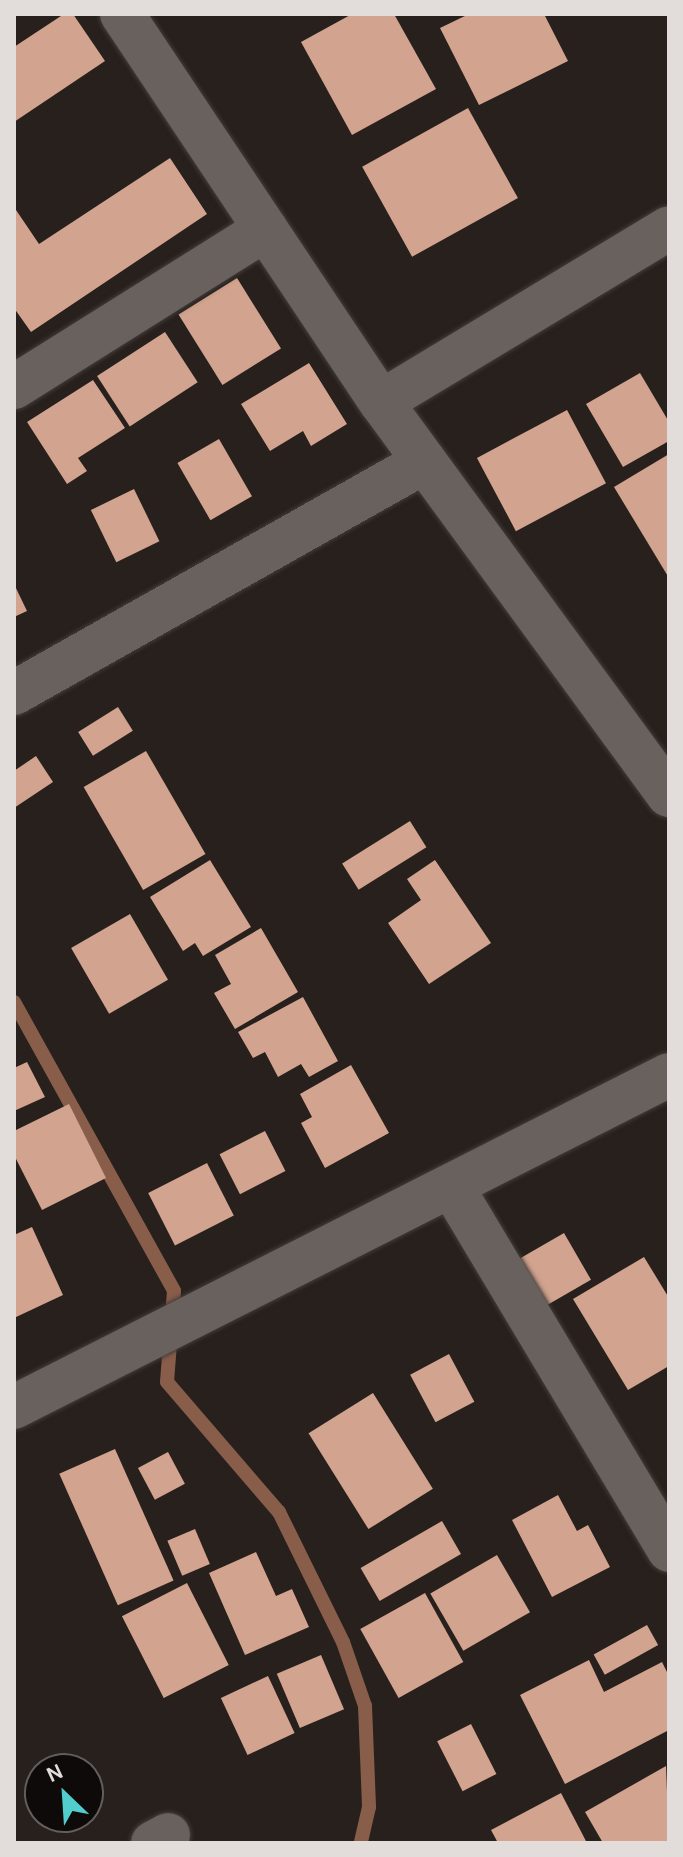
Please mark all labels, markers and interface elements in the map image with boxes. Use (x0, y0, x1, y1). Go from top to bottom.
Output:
north arrow (24, 1753, 104, 1833)
text: N (42, 1758, 67, 1788)

